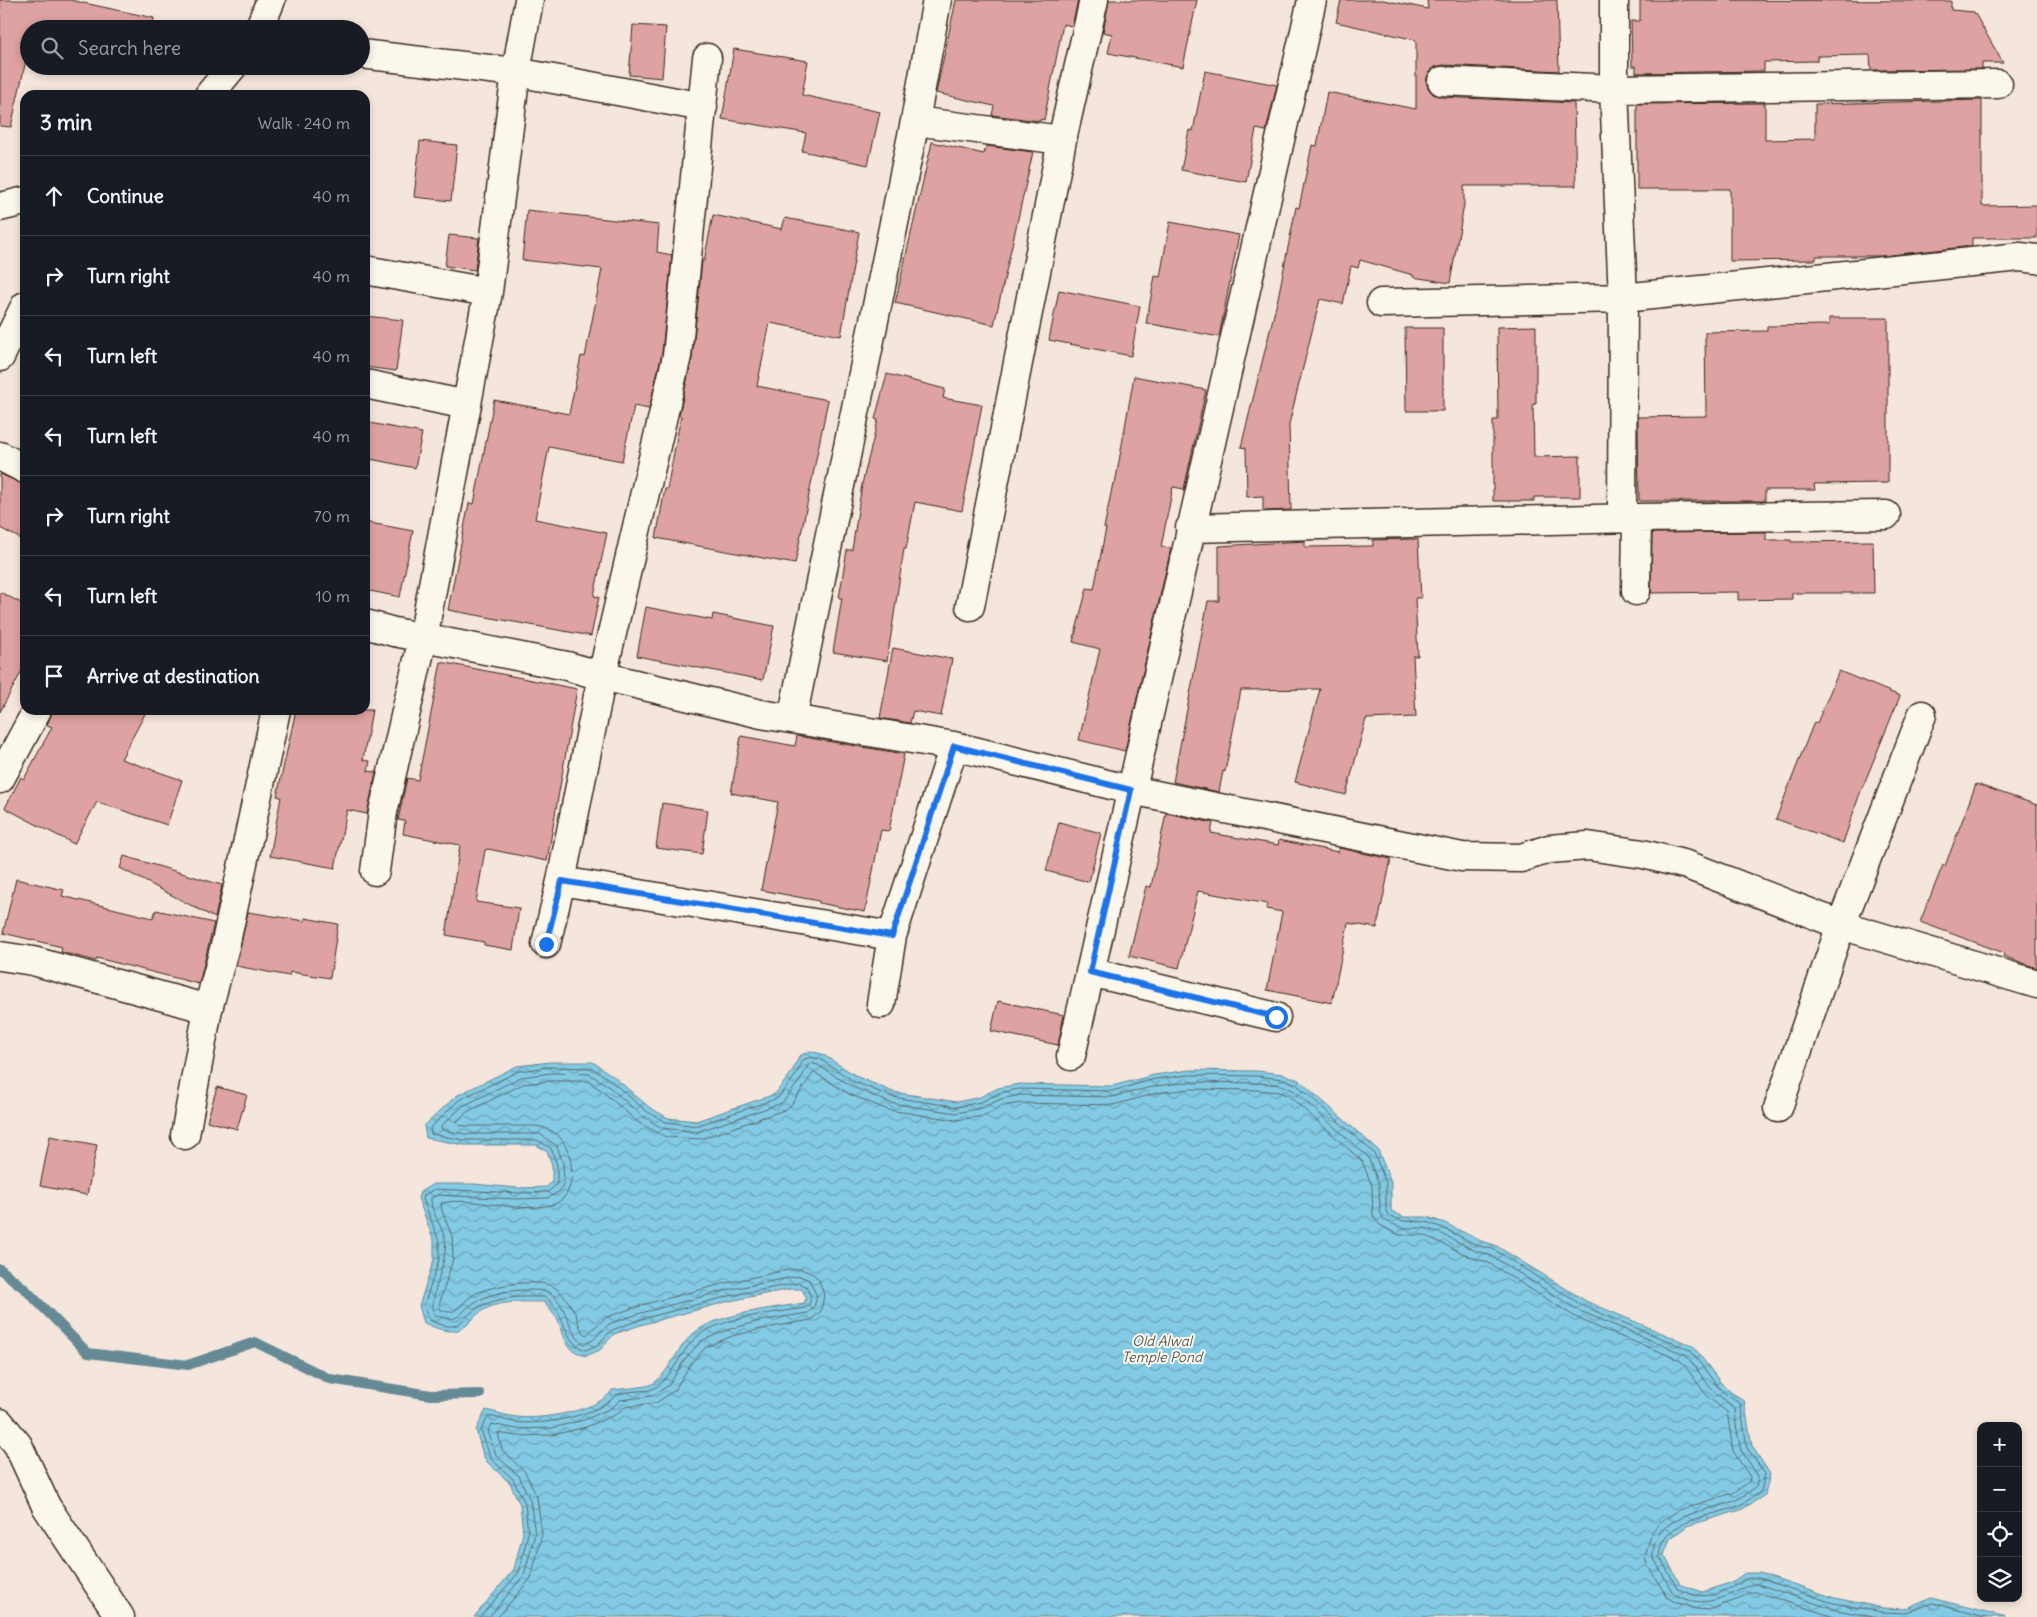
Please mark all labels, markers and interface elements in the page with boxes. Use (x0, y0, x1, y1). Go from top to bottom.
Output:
search box (20, 20, 370, 75)
icon: search (38, 34, 66, 62)
text: Search here (78, 36, 181, 60)
text: 3 min (40, 109, 92, 136)
text: Walk · 240 m (258, 113, 350, 133)
icon: ahead (40, 182, 68, 210)
text: Continue (87, 184, 164, 208)
text: 40 m (312, 186, 350, 206)
icon: right (40, 262, 68, 290)
text: Turn right (87, 264, 170, 288)
text: 40 m (312, 266, 350, 286)
icon: left (40, 342, 68, 370)
text: Turn left (87, 344, 157, 368)
text: 40 m (312, 346, 350, 366)
icon: left (40, 422, 68, 450)
text: Turn left (87, 424, 157, 448)
text: 40 m (312, 426, 350, 446)
icon: right (40, 502, 68, 530)
text: Turn right (87, 504, 170, 528)
text: 70 m (314, 506, 350, 526)
icon: left (40, 582, 68, 610)
text: Turn left (87, 584, 157, 608)
text: 10 m (315, 586, 350, 606)
icon: arrive (40, 662, 68, 690)
text: Arrive at destination (87, 664, 260, 688)
route end (535, 933, 558, 956)
route start (1265, 1006, 1288, 1029)
water label: Old Alwal Temple Pond (1122, 1332, 1204, 1366)
map controls (1977, 1422, 2022, 1602)
button: + (1977, 1422, 2022, 1467)
button: − (1977, 1467, 2022, 1512)
button: locate (1977, 1512, 2022, 1557)
button: layers (1977, 1557, 2022, 1602)

